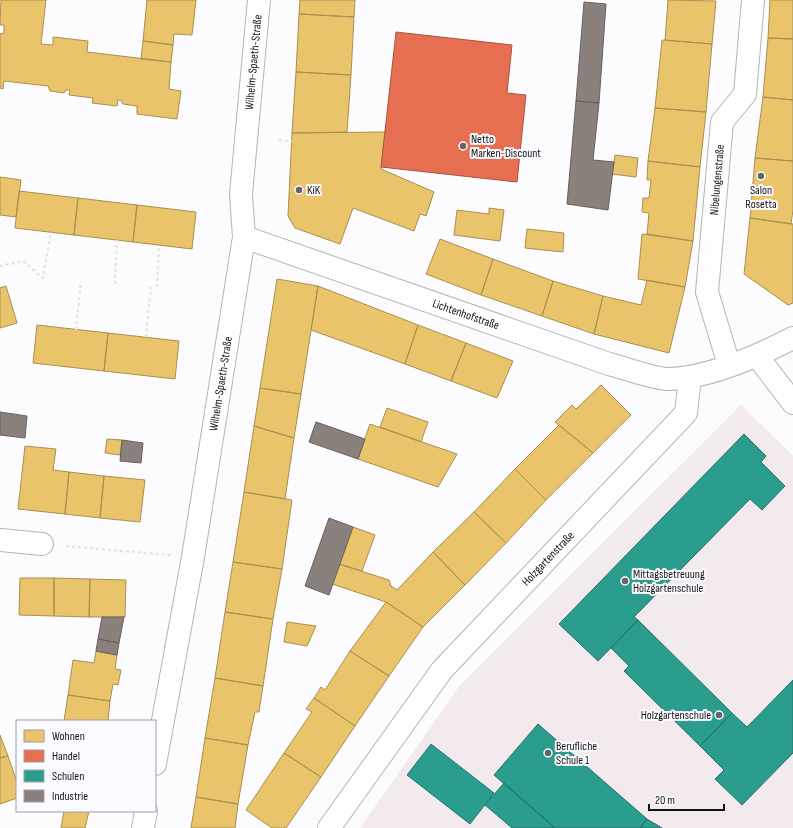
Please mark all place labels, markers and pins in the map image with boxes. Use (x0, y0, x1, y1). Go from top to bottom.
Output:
place label: Netto Marken-Discount (471, 132, 541, 161)
marker: Netto Marken-Discount (458, 141, 468, 151)
marker: Salon Rosetta (756, 171, 766, 181)
place label: KiK (307, 183, 321, 198)
place label: Salon Rosetta (745, 183, 777, 212)
marker: KiK (294, 185, 304, 195)
place label: Mittagsbetreuung Holzgartenschule (633, 567, 705, 596)
marker: Mittagsbetreuung Holzgartenschule (620, 576, 630, 586)
place label: Holzgartenschule (641, 708, 711, 723)
marker: Holzgartenschule (714, 710, 724, 720)
place label: Berufliche Schule 1 (556, 739, 597, 768)
marker: Berufliche Schule 1 (543, 748, 553, 758)

